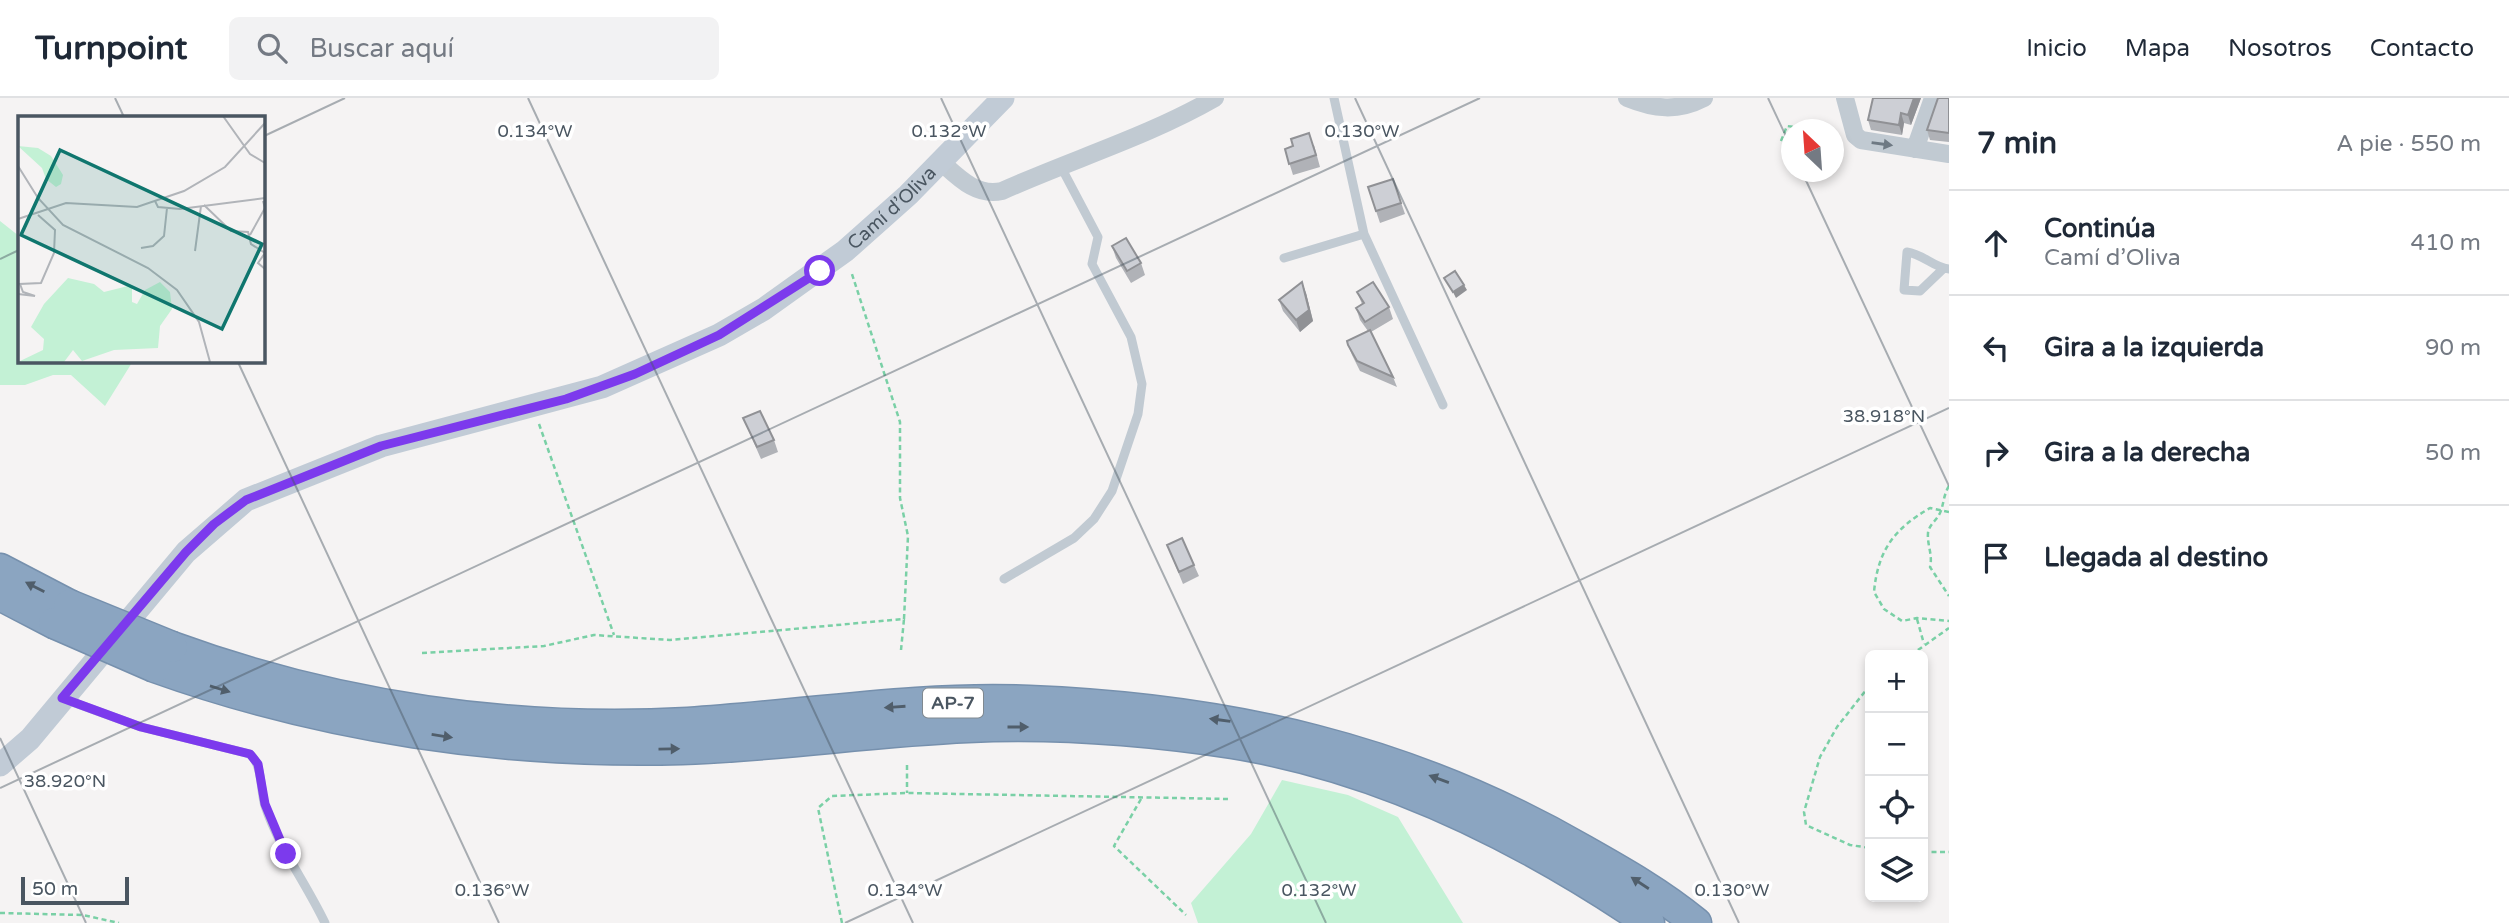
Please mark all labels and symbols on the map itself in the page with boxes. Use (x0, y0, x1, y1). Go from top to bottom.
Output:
inset map (18, 116, 264, 362)
north arrow (1781, 119, 1844, 182)
text: 0.134°W (498, 120, 572, 142)
text: 0.132°W (912, 120, 986, 142)
text: 0.130°W (1325, 120, 1399, 142)
one-way arrow (1871, 139, 1893, 150)
street label: Camí d’Oliva (843, 162, 941, 254)
route start (804, 255, 835, 286)
text: 38.918°N (1843, 405, 1925, 427)
one-way arrow (25, 581, 45, 593)
one-way arrow (210, 684, 231, 695)
road number: AP-7 (923, 688, 983, 718)
one-way arrow (884, 702, 906, 713)
one-way arrow (1208, 714, 1230, 725)
one-way arrow (1007, 721, 1029, 733)
one-way arrow (431, 731, 453, 742)
one-way arrow (658, 743, 680, 755)
text: 38.920°N (24, 770, 106, 792)
one-way arrow (1428, 773, 1449, 784)
route end (270, 838, 301, 869)
scale bar (21, 874, 130, 906)
one-way arrow (1631, 877, 1650, 890)
text: 0.136°W (455, 879, 529, 901)
text: 0.134°W (868, 879, 942, 901)
text: 0.132°W (1282, 879, 1356, 901)
text: 0.130°W (1695, 879, 1769, 901)

